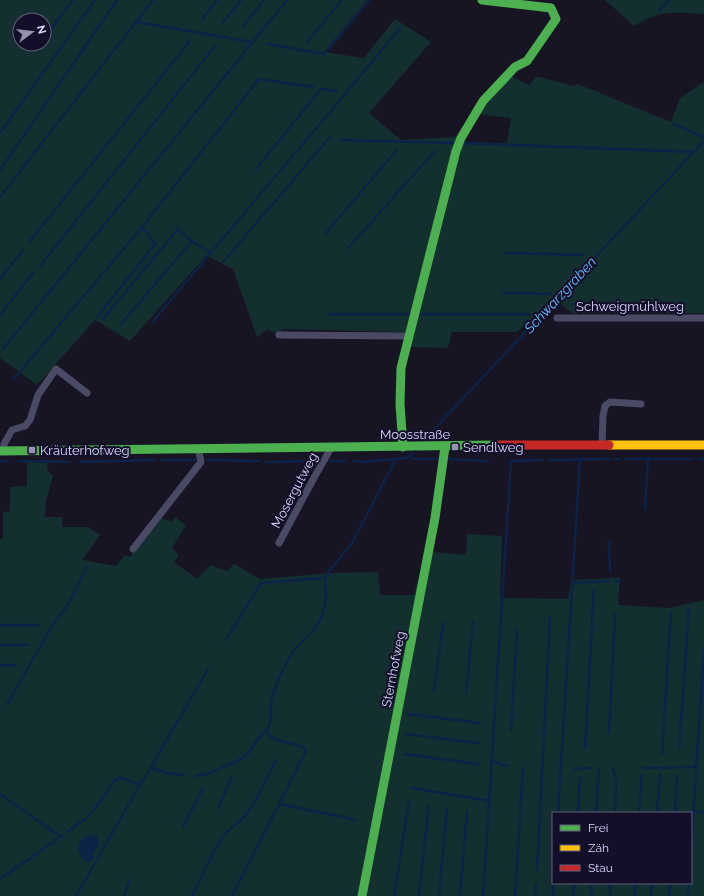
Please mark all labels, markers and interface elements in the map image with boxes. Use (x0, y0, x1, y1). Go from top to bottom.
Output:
north arrow (12, 12, 52, 52)
text: N (34, 24, 49, 35)
water label: Schwarzgraben (520, 254, 599, 337)
street label: Schweigmühlweg (576, 299, 684, 314)
street label: Moosstraße (380, 427, 450, 442)
place label: Sendlweg (463, 440, 524, 455)
marker: Sendlweg (450, 442, 460, 452)
place label: Kräuterhofweg (40, 443, 130, 458)
marker: Kräuterhofweg (27, 445, 37, 455)
street label: Mosergutweg (268, 450, 321, 531)
street label: Sternhofweg (379, 630, 408, 708)
legend (552, 812, 692, 884)
text: Frei (588, 821, 608, 835)
text: Zäh (588, 841, 609, 855)
text: Stau (588, 861, 613, 875)

